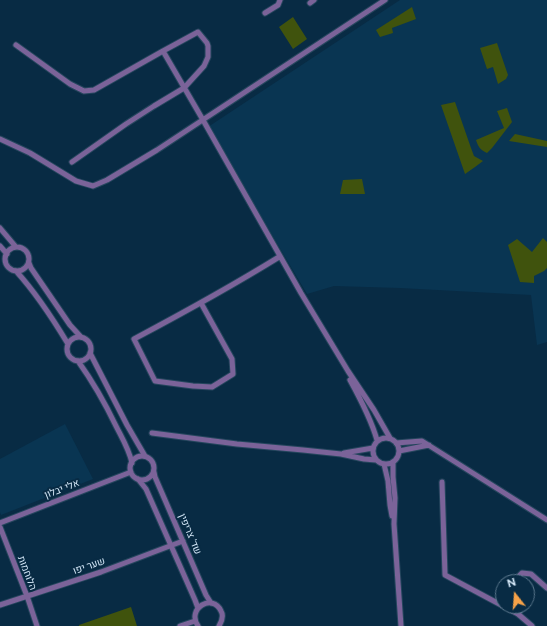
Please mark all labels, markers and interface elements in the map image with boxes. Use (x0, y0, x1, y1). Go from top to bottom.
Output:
street label: אלי יבלון (43, 477, 81, 501)
street label: שד' צריפין (176, 512, 204, 556)
street label: הלוחמות (15, 554, 39, 592)
street label: שער יפו (71, 555, 107, 577)
north arrow (495, 574, 535, 614)
text: N (506, 576, 518, 590)

